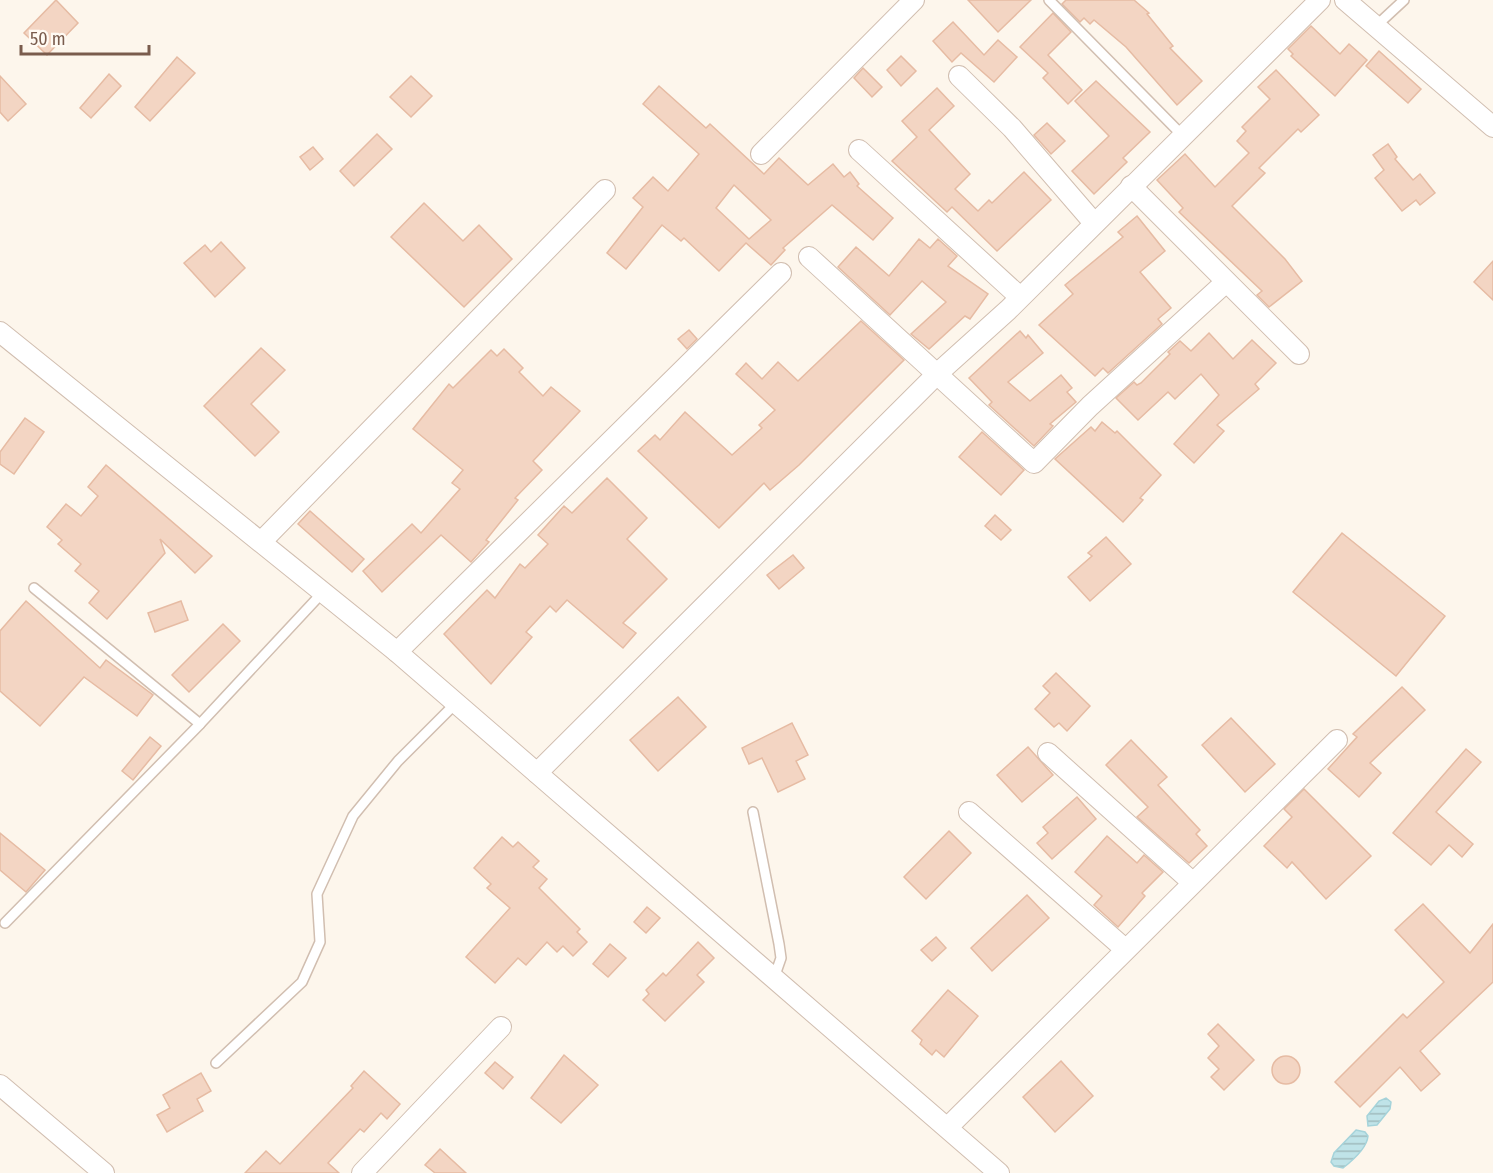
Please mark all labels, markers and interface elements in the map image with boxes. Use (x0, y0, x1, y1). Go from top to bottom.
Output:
scale bar (21, 18, 148, 56)
text: 50 m (30, 28, 66, 50)

